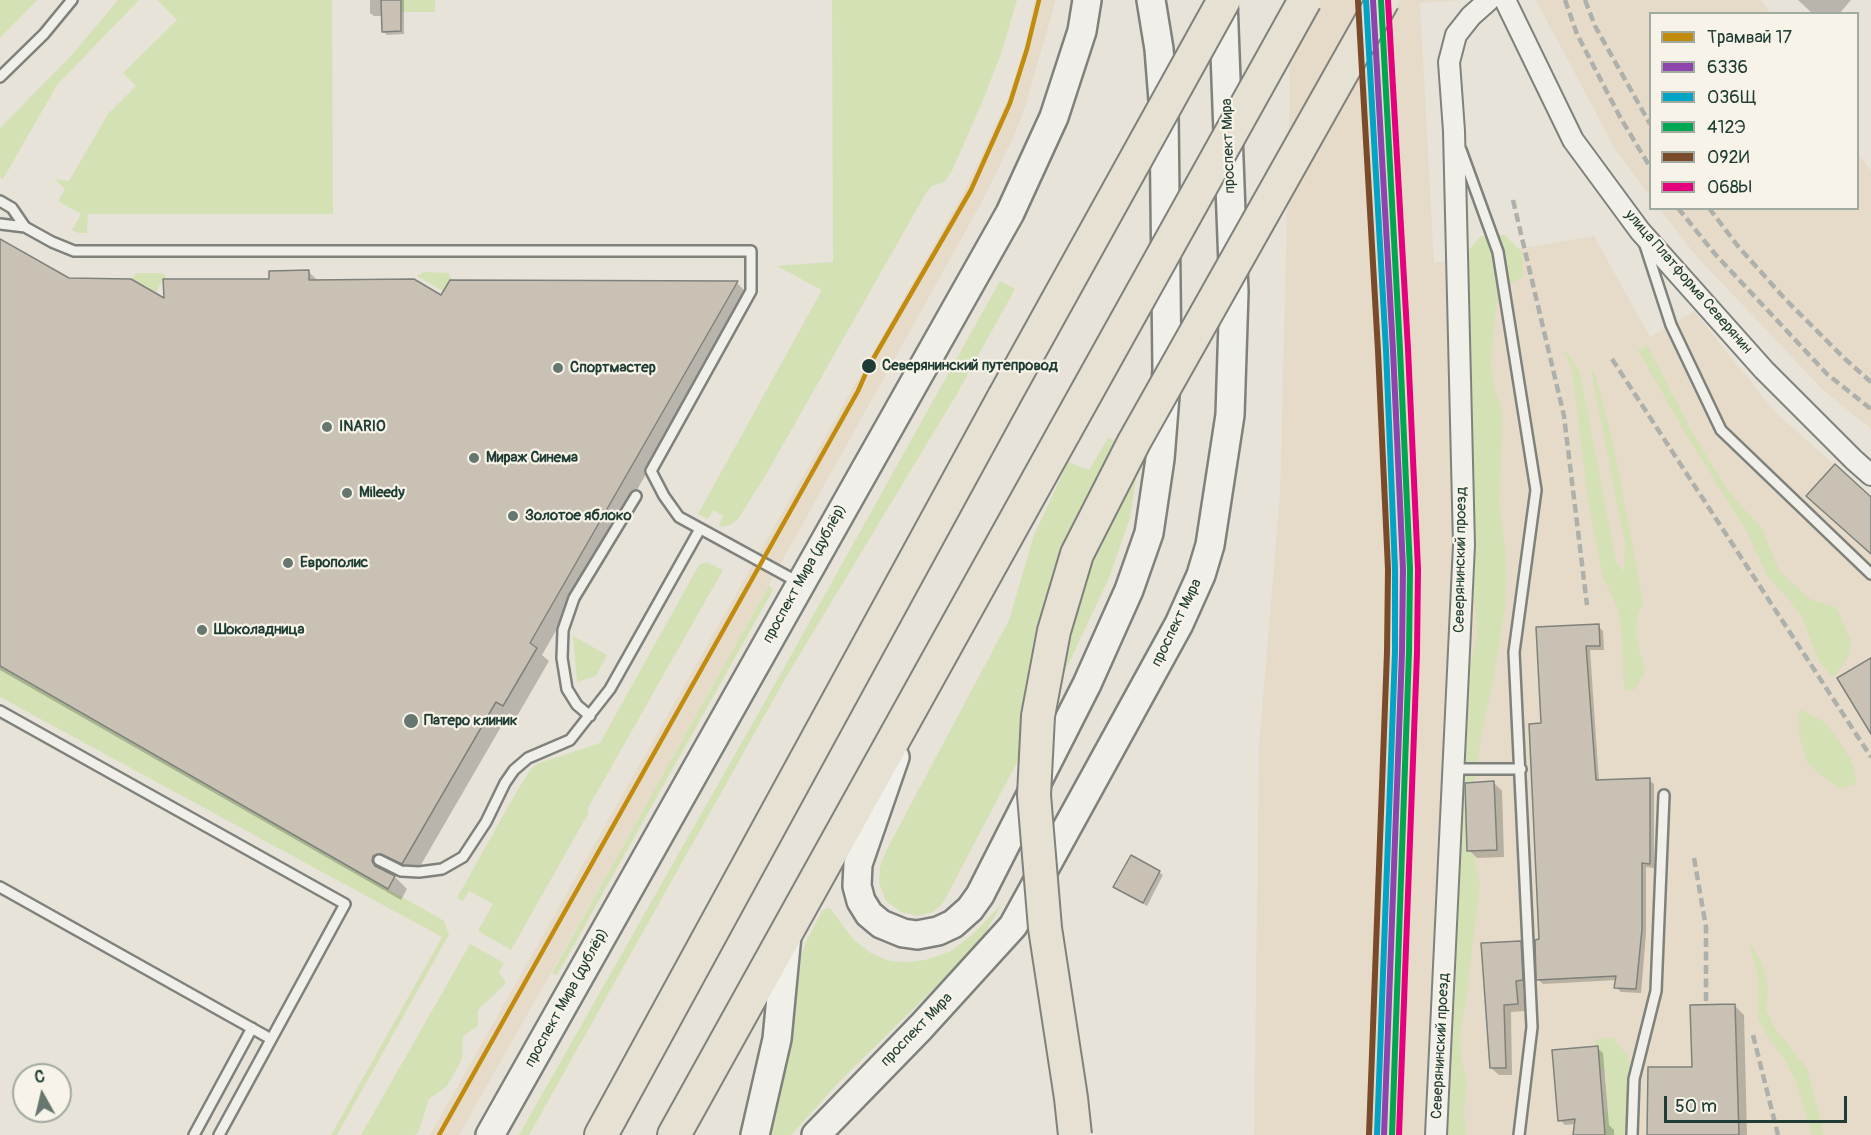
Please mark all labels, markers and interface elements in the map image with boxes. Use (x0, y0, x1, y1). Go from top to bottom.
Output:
legend (1649, 12, 1859, 210)
text: Трамвай 17 (1707, 26, 1792, 49)
text: 6336 (1707, 56, 1748, 79)
text: 036Щ (1707, 86, 1756, 109)
street label: проспект Мира (1218, 98, 1240, 194)
text: 412Э (1707, 116, 1745, 139)
text: 092И (1707, 146, 1749, 169)
text: 068Ы (1707, 176, 1752, 199)
street label: улица Платформа Северянин (1621, 206, 1755, 358)
marker: Северянинский путепровод (860, 357, 878, 375)
place label: Северянинский путепровод (882, 357, 1058, 375)
place label: Спортмастер (570, 359, 656, 377)
marker: Спортмастер (551, 361, 565, 375)
place label: INARIO (339, 418, 386, 436)
marker: INARIO (320, 420, 334, 434)
place label: Мираж Синема (486, 449, 578, 467)
marker: Мираж Синема (467, 451, 481, 465)
place label: Mileedy (359, 484, 405, 502)
marker: Mileedy (340, 486, 354, 500)
street label: Северянинский проезд (1451, 487, 1471, 633)
street label: проспект Мира (дублёр) (759, 501, 851, 647)
place label: Золотое яблоко (525, 507, 632, 525)
marker: Золотое яблоко (506, 509, 520, 523)
place label: Европолис (300, 554, 368, 572)
marker: Европолис (281, 556, 295, 570)
street label: проспект Мира (1148, 576, 1206, 670)
place label: Шоколадница (214, 621, 305, 639)
marker: Шоколадница (195, 623, 209, 637)
marker: Патеро клиник (402, 712, 420, 730)
place label: Патеро клиник (424, 712, 517, 730)
street label: проспект Мира (дублёр) (521, 925, 613, 1071)
street label: Северянинский проезд (1428, 973, 1454, 1119)
street label: проспект Мира (877, 989, 957, 1071)
north arrow (12, 1063, 72, 1123)
text: С (33, 1067, 46, 1088)
scale bar (1667, 1084, 1850, 1122)
text: 50 m (1675, 1095, 1717, 1118)

